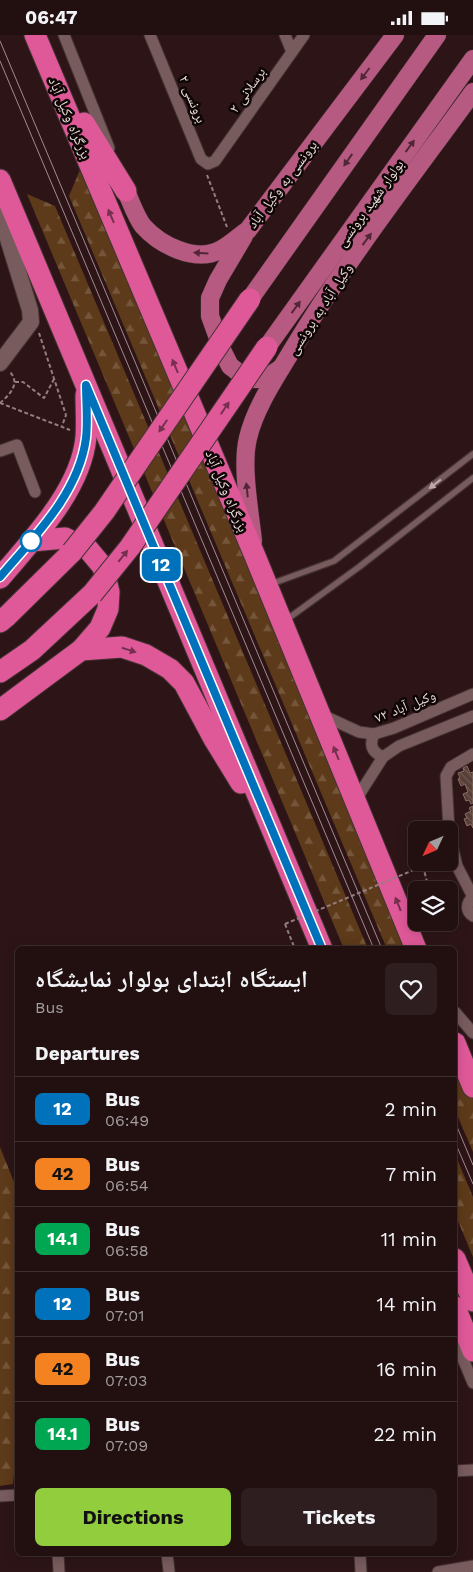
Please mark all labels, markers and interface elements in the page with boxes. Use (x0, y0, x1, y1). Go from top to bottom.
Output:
text: 06:47 (25, 6, 78, 29)
street label: برسلانی ۲ (226, 64, 269, 116)
one-way arrow (360, 67, 370, 81)
street label: برونسی ۲ (175, 73, 210, 126)
street label: بزرگراه وکیل آباد (45, 75, 94, 162)
street label: برونسی به وکیل آباد (244, 137, 321, 232)
one-way arrow (405, 139, 415, 153)
one-way arrow (343, 154, 353, 167)
street label: بولوار شهید برونسی (333, 156, 408, 250)
one-way arrow (107, 209, 115, 223)
one-way arrow (362, 232, 372, 246)
one-way arrow (192, 249, 208, 257)
street label: وکیل آباد به برونسی (285, 260, 356, 358)
one-way arrow (290, 301, 301, 314)
one-way arrow (170, 359, 178, 373)
one-way arrow (220, 401, 230, 415)
one-way arrow (158, 419, 168, 432)
street label: بزرگراه وکیل آباد (202, 448, 251, 535)
one-way arrow (428, 479, 442, 489)
one-way arrow (243, 482, 251, 498)
unlabelled marker (20, 530, 42, 552)
line badge: 12 (138, 549, 184, 581)
one-way arrow (118, 550, 129, 563)
text: 12 (152, 554, 170, 575)
one-way arrow (122, 646, 137, 654)
street label: ۷۲ وکیل آباد (372, 687, 438, 726)
one-way arrow (331, 746, 339, 760)
north arrow (408, 821, 458, 871)
map controls (408, 821, 458, 931)
button: layers (408, 881, 458, 931)
one-way arrow (393, 897, 401, 911)
button: heart (385, 963, 437, 1015)
text: ایستگاه ابتدای بولوار نمایشگاه (35, 965, 308, 993)
text: Bus (35, 998, 64, 1017)
text: Departures (35, 1042, 140, 1065)
text: Bus (105, 1088, 140, 1111)
text: 12 (53, 1098, 72, 1119)
text: 2 min (385, 1098, 437, 1121)
text: 06:49 (105, 1111, 149, 1130)
text: Bus (105, 1153, 140, 1176)
text: 42 (51, 1163, 74, 1184)
text: 7 min (386, 1163, 437, 1186)
text: 06:54 (105, 1176, 149, 1195)
text: Bus (105, 1218, 140, 1241)
text: 14.1 (47, 1228, 78, 1249)
text: 11 min (381, 1228, 437, 1251)
text: 06:58 (105, 1241, 149, 1260)
text: Bus (105, 1283, 140, 1306)
text: 12 (53, 1293, 72, 1314)
text: 14 min (377, 1293, 437, 1316)
text: 07:01 (105, 1306, 145, 1325)
text: Bus (105, 1348, 140, 1371)
text: 42 (51, 1358, 74, 1379)
text: 16 min (377, 1358, 437, 1381)
text: 07:03 (105, 1371, 147, 1390)
text: Bus (105, 1413, 140, 1436)
text: 14.1 (47, 1423, 78, 1444)
text: 22 min (373, 1423, 437, 1446)
text: 07:09 (105, 1436, 148, 1455)
button: Directions (35, 1488, 231, 1546)
button: Tickets (241, 1488, 437, 1546)

